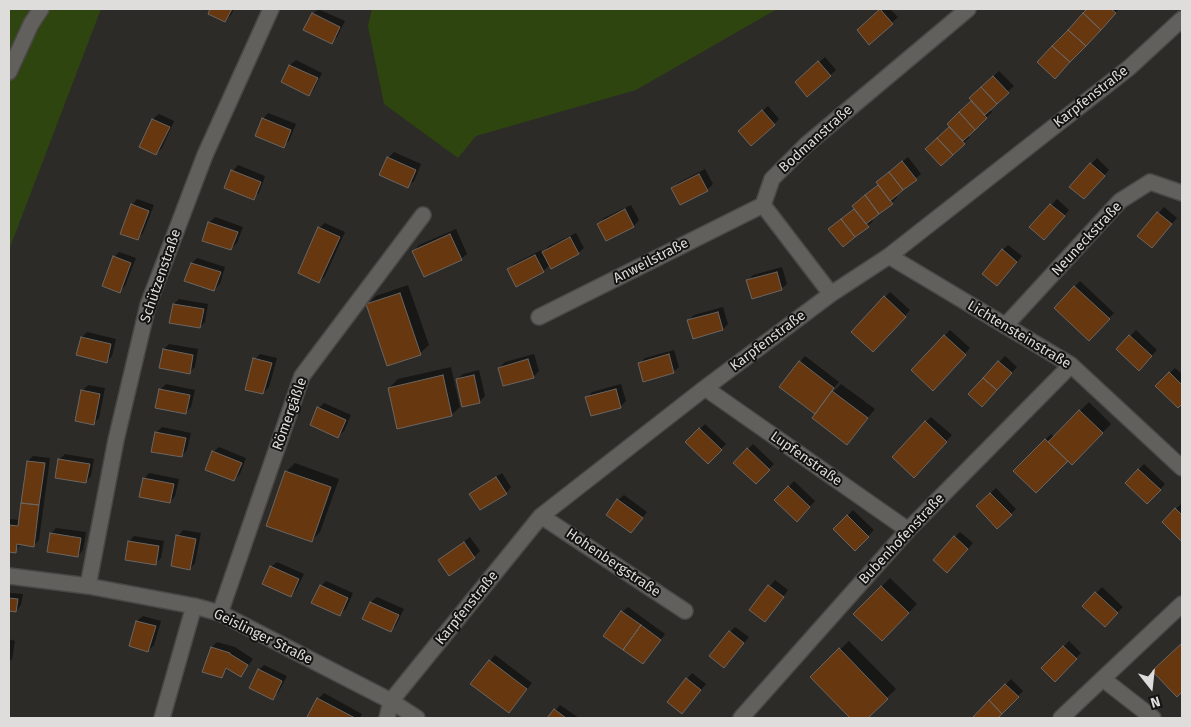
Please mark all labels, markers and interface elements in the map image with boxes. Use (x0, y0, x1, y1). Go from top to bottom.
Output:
street label: Karpfenstraße (1050, 63, 1132, 131)
street label: Bodmanstraße (776, 102, 856, 176)
street label: Neuneckstraße (1048, 199, 1126, 279)
street label: Schützenstraße (137, 227, 185, 325)
street label: Anweilstraße (611, 235, 691, 287)
street label: Lichtensteinstraße (964, 297, 1074, 373)
street label: Karpfenstraße (727, 307, 809, 375)
street label: Römergäßle (269, 375, 311, 453)
street label: Lupfenstraße (767, 428, 845, 490)
street label: Bubenhofenstraße (856, 490, 948, 588)
street label: Hohenbergstraße (563, 525, 663, 601)
street label: Karpfenstraße (432, 568, 502, 648)
street label: Geislinger Straße (211, 606, 315, 668)
north arrow (1126, 662, 1176, 712)
text: N (1148, 692, 1162, 711)

